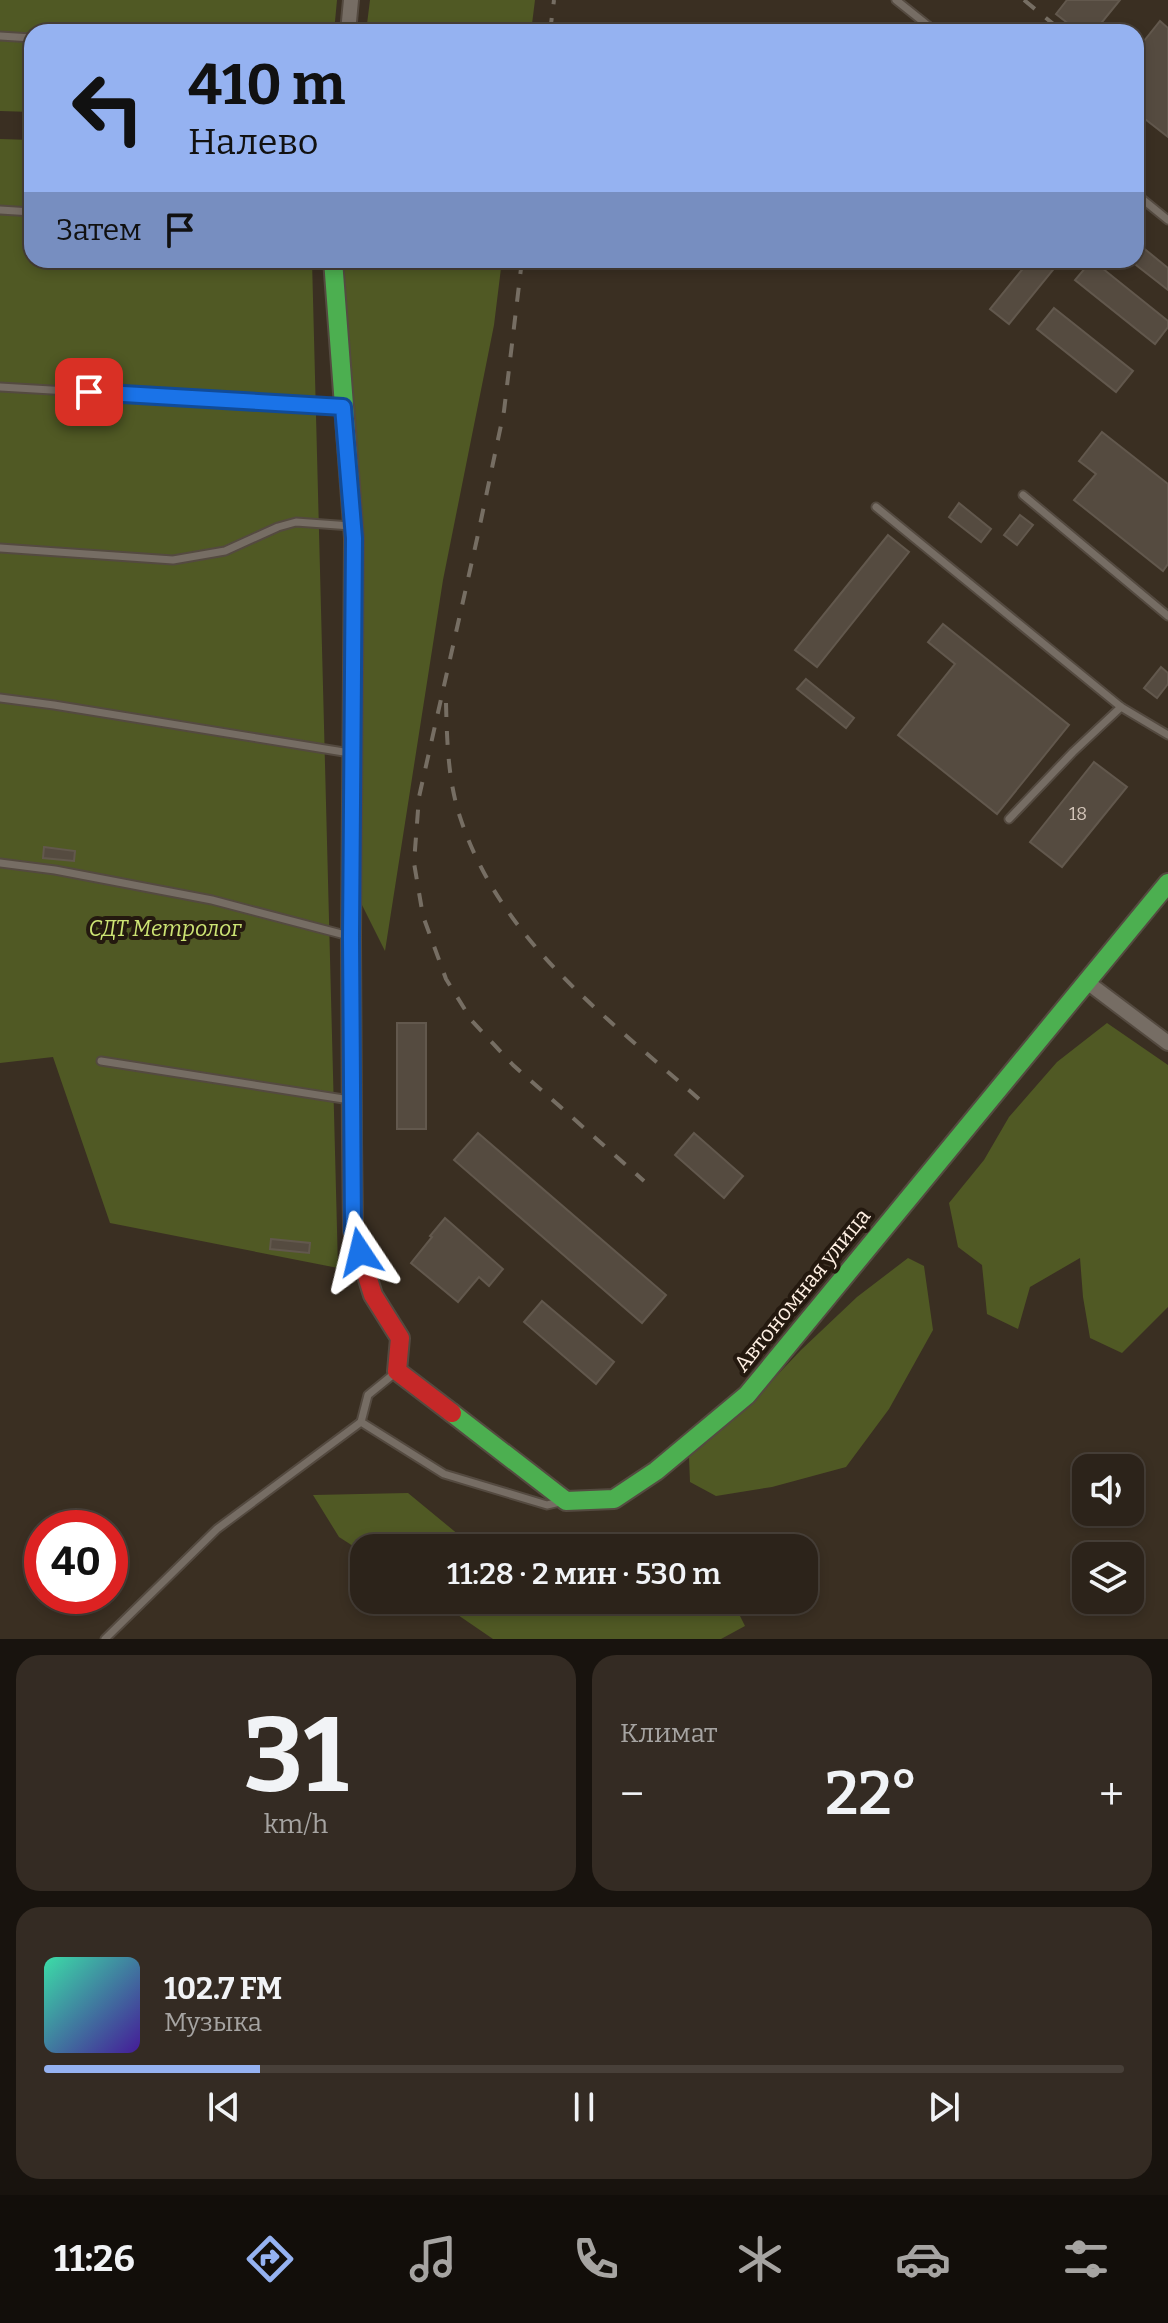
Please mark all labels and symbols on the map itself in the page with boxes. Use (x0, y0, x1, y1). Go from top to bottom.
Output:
pin (55, 358, 123, 426)
house number: 18 (1069, 803, 1087, 825)
park label: СДТ Метролог (89, 915, 242, 942)
street label: Автономная улица (728, 1203, 876, 1377)
position arrow (318, 1210, 402, 1294)
speed limit sign: 40 (24, 1510, 128, 1614)

